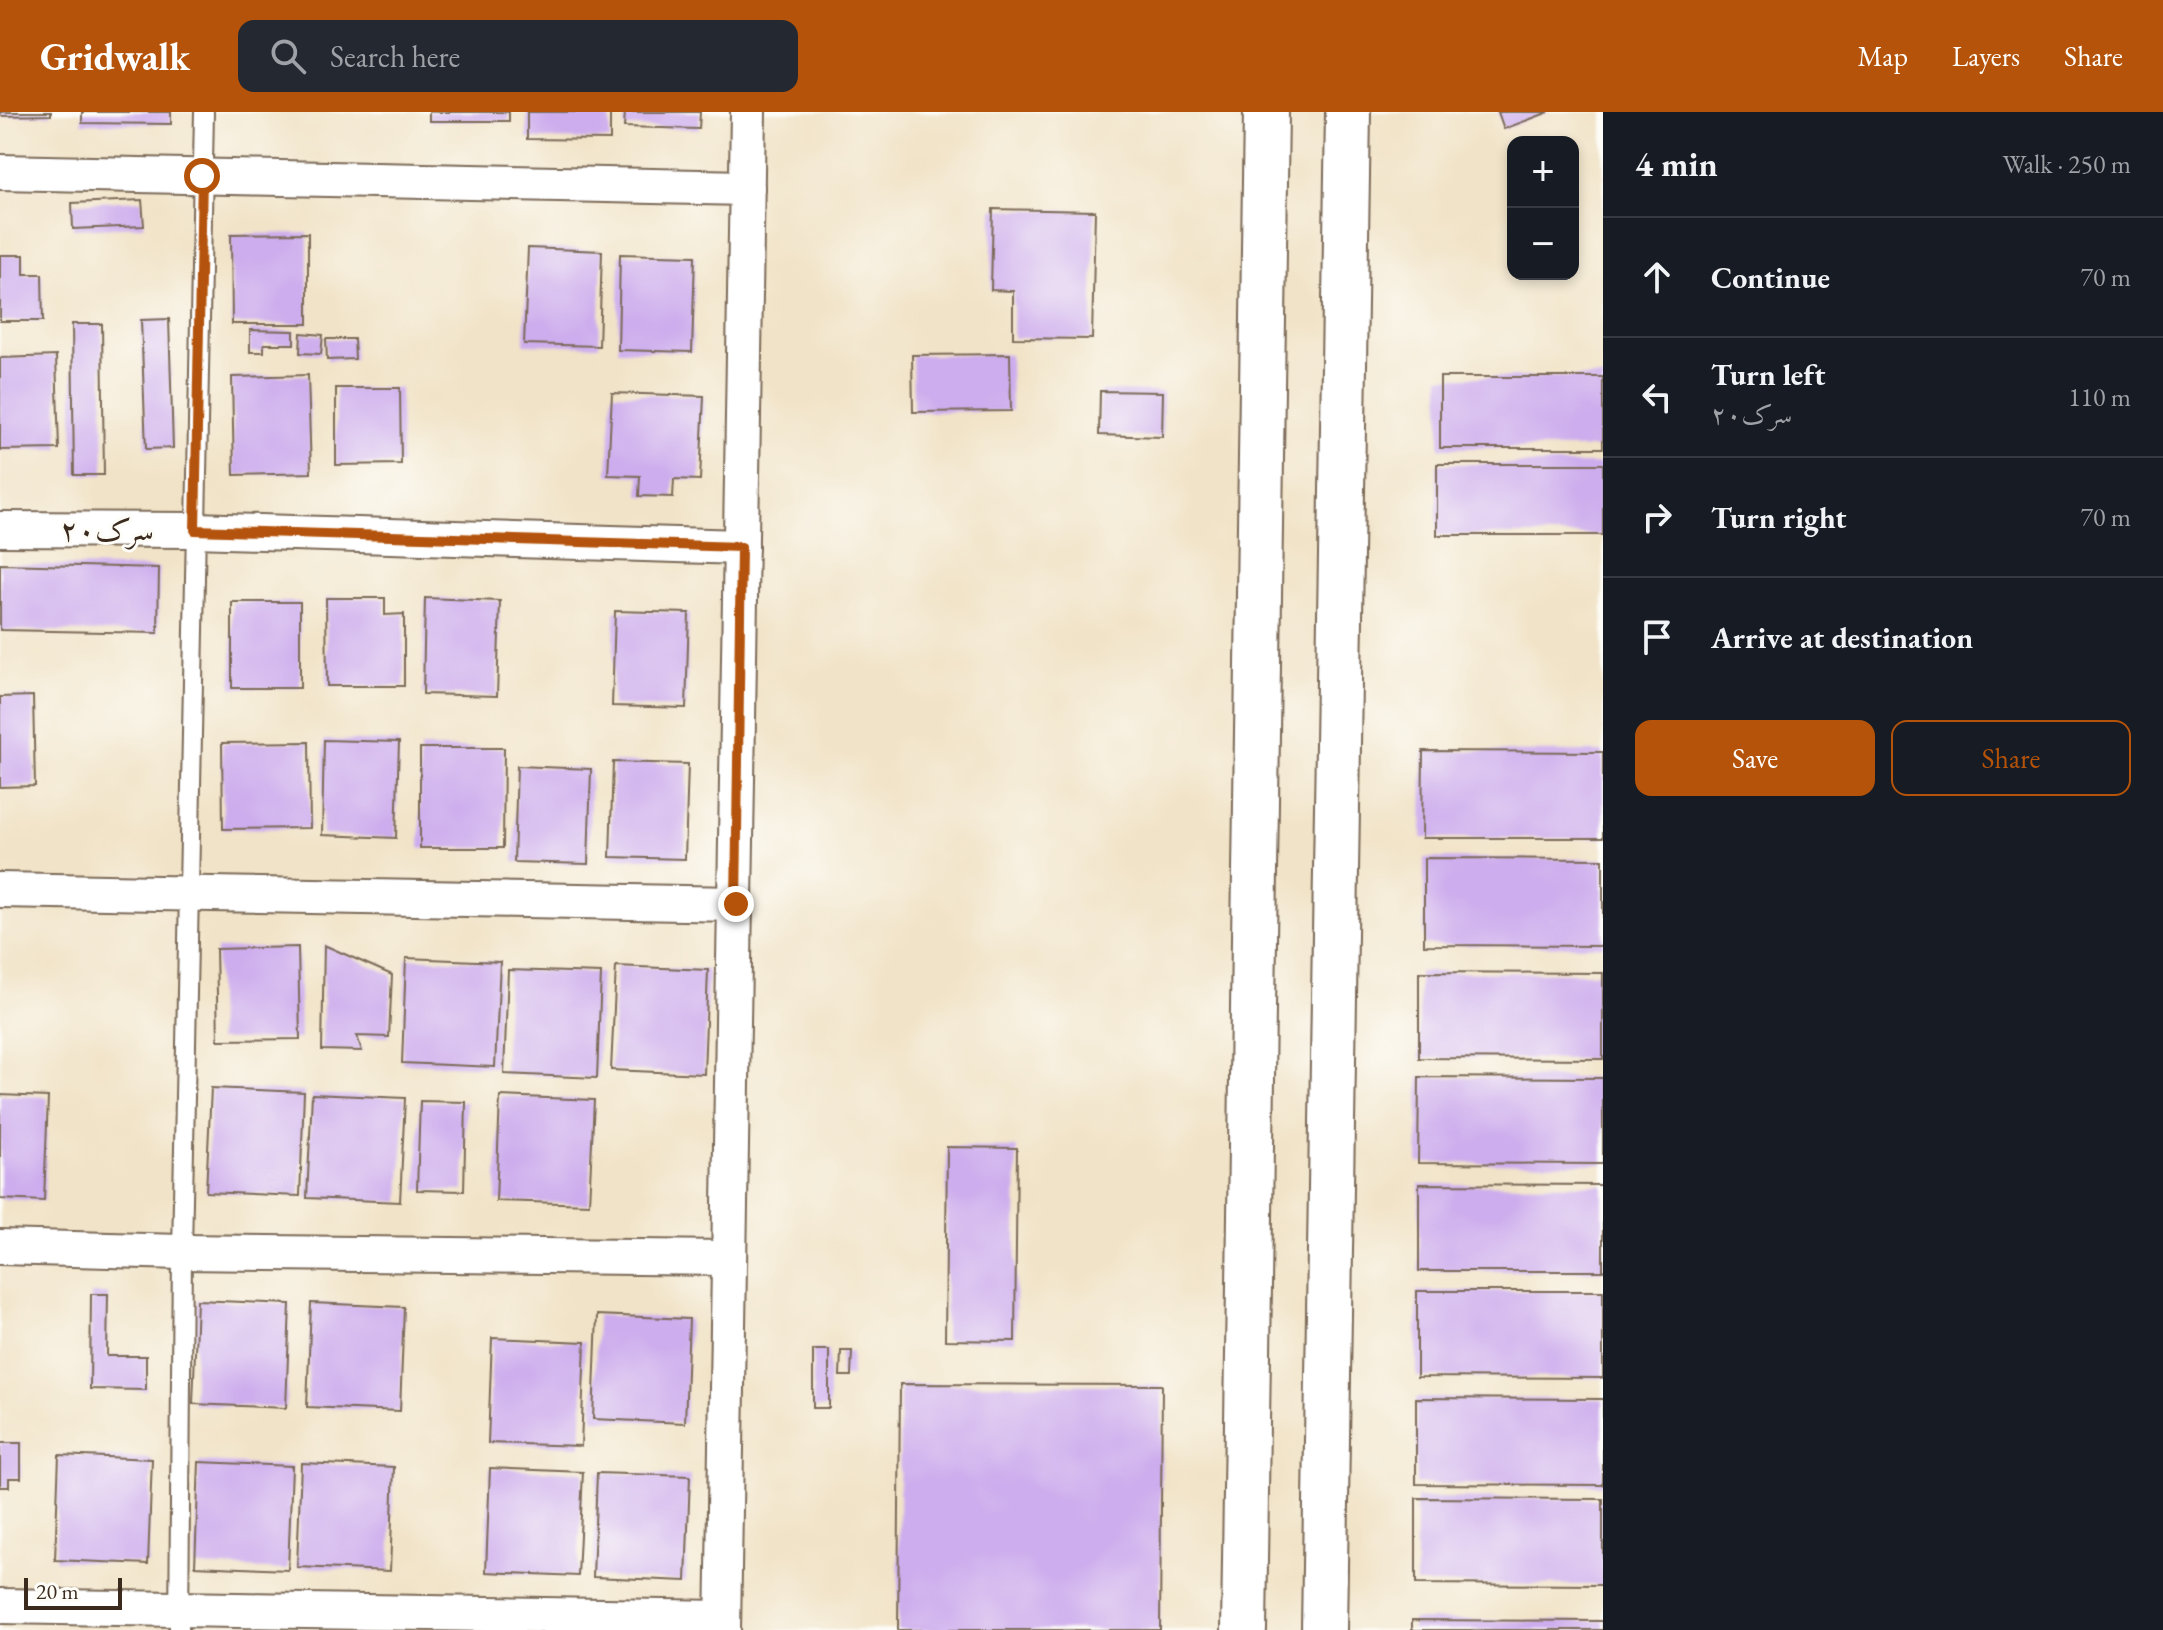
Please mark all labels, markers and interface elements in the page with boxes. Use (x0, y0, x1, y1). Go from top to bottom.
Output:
search box (238, 20, 798, 92)
text: Gridwalk (40, 32, 190, 81)
icon: search (266, 34, 310, 78)
text: Search here (330, 37, 460, 76)
text: Map (1858, 38, 1908, 74)
text: Layers (1952, 38, 2020, 74)
text: Share (2064, 38, 2123, 74)
map controls (1507, 136, 1579, 280)
button: + (1507, 136, 1579, 208)
text: 4 min (1635, 142, 1718, 186)
text: Walk · 250 m (2003, 147, 2131, 181)
route start (184, 158, 220, 194)
button: − (1507, 208, 1579, 280)
icon: ahead (1635, 255, 1679, 299)
text: Continue (1711, 258, 1830, 297)
text: 70 m (2081, 260, 2131, 294)
text: Turn left (1711, 355, 1825, 394)
icon: left (1635, 375, 1679, 419)
text: 110 m (2068, 380, 2131, 414)
text: سرک۲۰ (1711, 397, 1792, 431)
icon: right (1635, 495, 1679, 539)
text: Turn right (1711, 498, 1847, 537)
text: 70 m (2081, 500, 2131, 534)
street label: سرک۲۰ (60, 510, 154, 550)
icon: arrive (1635, 615, 1679, 659)
text: Arrive at destination (1711, 618, 1973, 657)
button: Save (1635, 720, 1875, 796)
button: Share (1891, 720, 2131, 796)
route end (718, 886, 754, 922)
scale bar (24, 1574, 122, 1610)
text: 20 m (36, 1577, 79, 1606)

